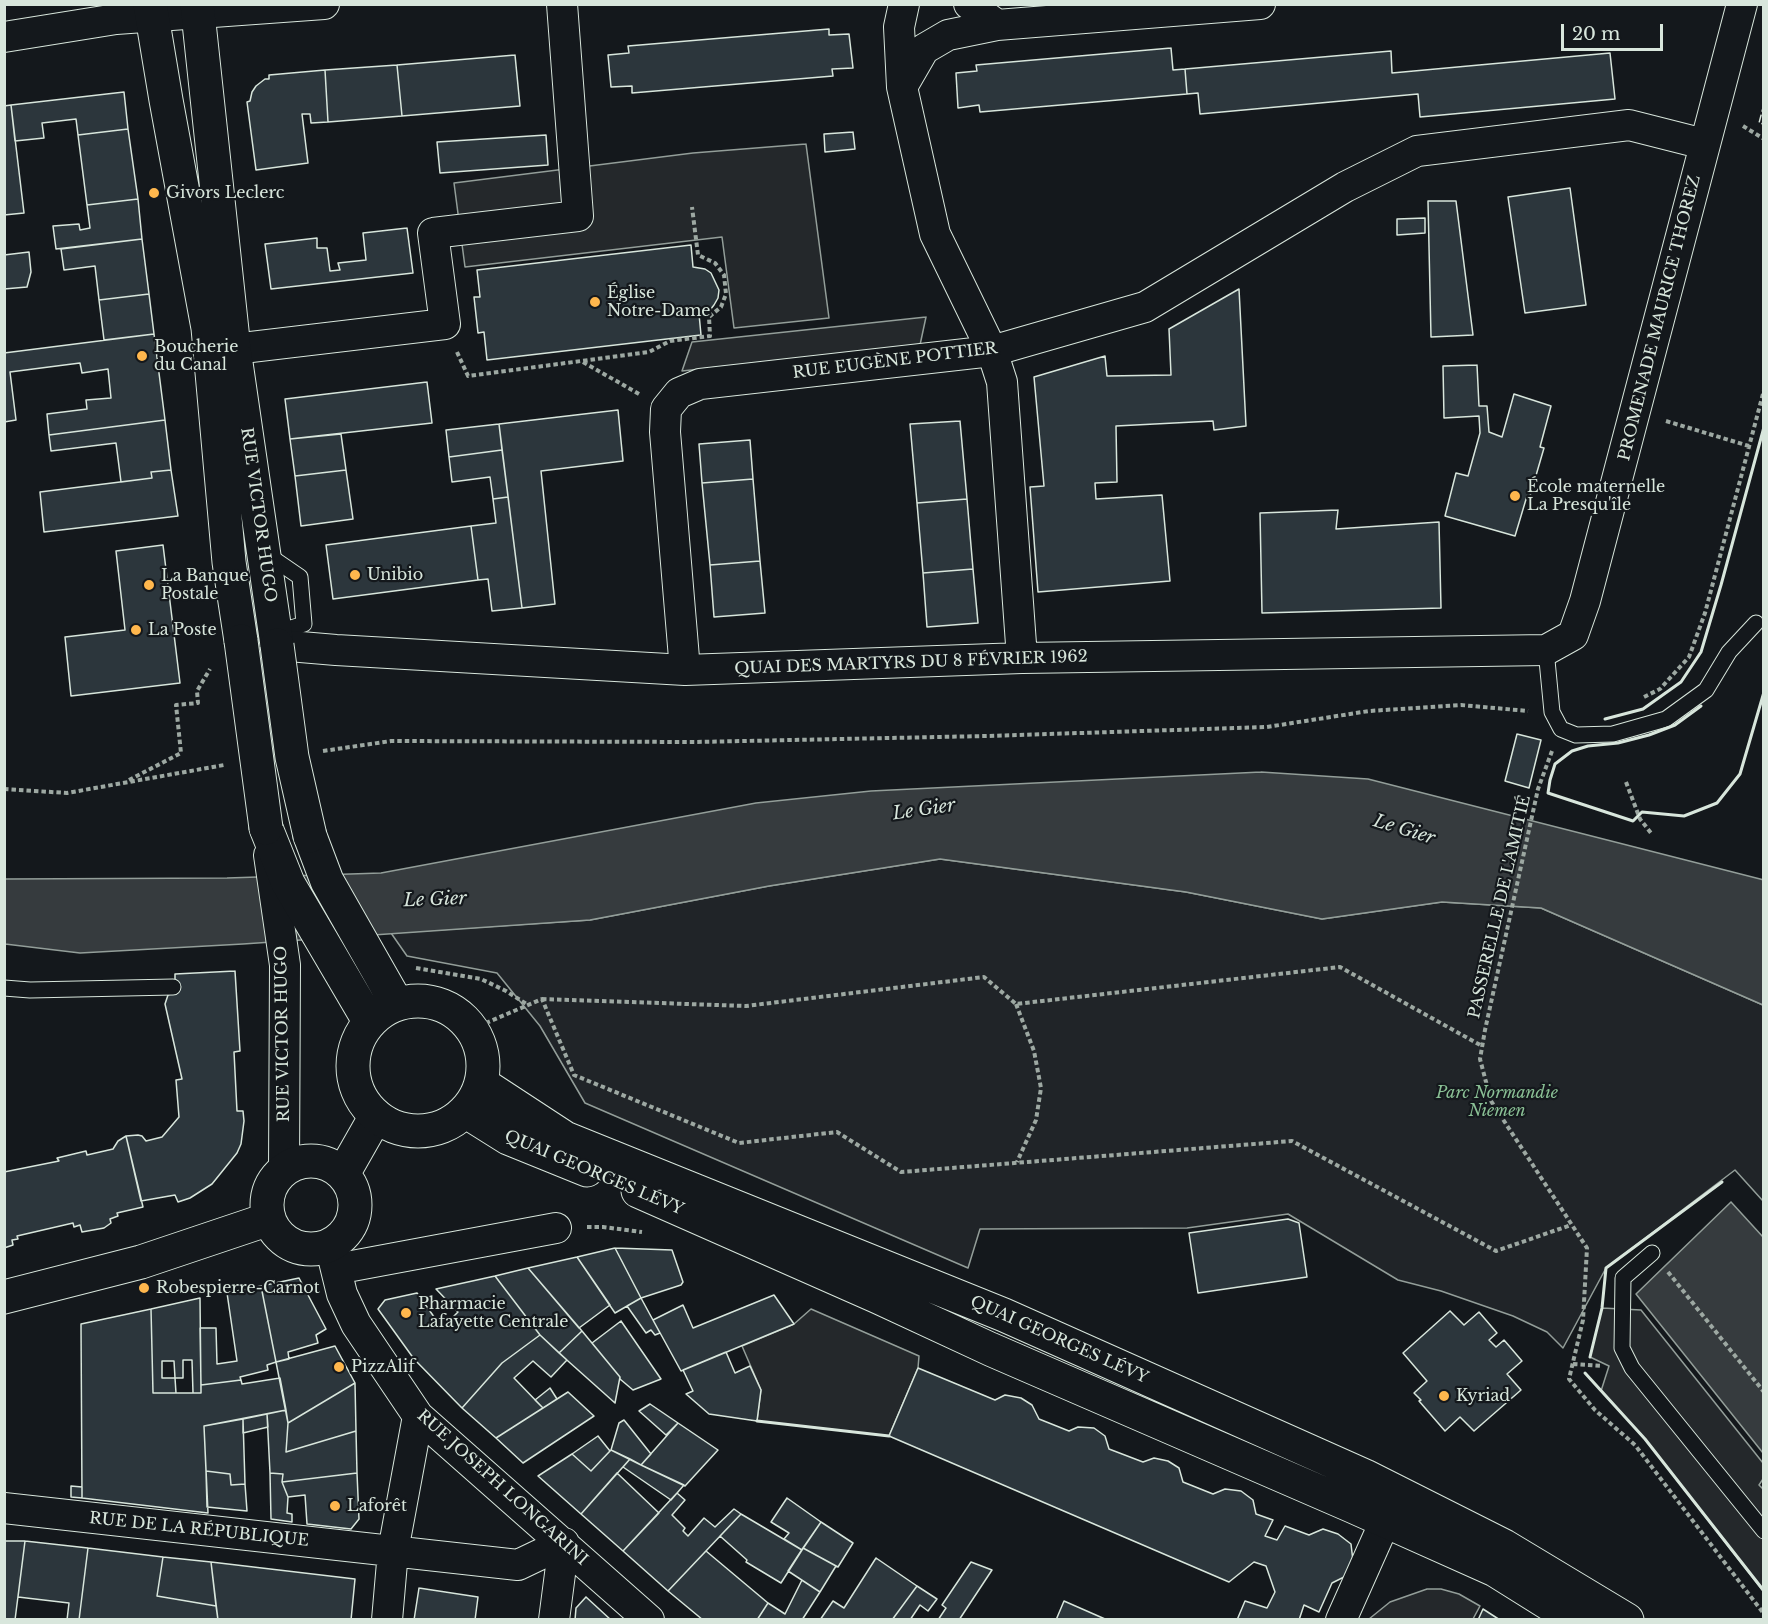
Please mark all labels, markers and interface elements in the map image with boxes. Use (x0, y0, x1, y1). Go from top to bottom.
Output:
scale bar (1564, 12, 1666, 50)
text: 20 m (1572, 23, 1620, 45)
street label: PROMENADE MAURICE THOREZ (1615, 173, 1705, 463)
place label: Givors Leclerc (166, 183, 284, 203)
marker: Givors Leclerc (147, 186, 161, 200)
place label: Église Notre-Dame (607, 283, 711, 321)
marker: Église Notre-Dame (588, 295, 602, 309)
place label: Boucherie du Canal (154, 337, 238, 375)
street label: RUE EUGÈNE POTTIER (792, 339, 998, 383)
marker: Boucherie du Canal (135, 349, 149, 363)
street label: RUE VICTOR HUGO (236, 426, 280, 604)
place label: École maternelle La Presqu'île (1527, 477, 1665, 515)
marker: École maternelle La Presqu'île (1508, 489, 1522, 503)
place label: Unibio (367, 565, 423, 585)
place label: La Banque Postale (161, 566, 249, 604)
marker: Unibio (348, 568, 362, 582)
marker: La Banque Postale (142, 578, 156, 592)
place label: La Poste (148, 620, 217, 640)
marker: La Poste (129, 623, 143, 637)
street label: QUAI DES MARTYRS DU 8 FÉVRIER 1962 (734, 647, 1088, 679)
street label: PASSERELLE DE L'AMITIÉ (1465, 794, 1535, 1020)
water label: Le Gier (891, 795, 957, 825)
water label: Le Gier (1371, 810, 1437, 850)
water label: Le Gier (403, 888, 467, 912)
street label: RUE VICTOR HUGO (272, 946, 294, 1122)
park label: Parc Normandie Niemen (1436, 1083, 1558, 1121)
street label: QUAI GEORGES LÉVY (502, 1127, 686, 1219)
place label: Robespierre-Carnot (156, 1278, 320, 1298)
marker: Robespierre-Carnot (137, 1281, 151, 1295)
street label: QUAI GEORGES LÉVY (967, 1292, 1151, 1388)
place label: Pharmacie Lafayette Centrale (418, 1294, 568, 1332)
marker: Pharmacie Lafayette Centrale (399, 1306, 413, 1320)
place label: PizzAlif (351, 1357, 415, 1377)
marker: PizzAlif (332, 1360, 346, 1374)
place label: Kyriad (1456, 1386, 1510, 1406)
marker: Kyriad (1437, 1389, 1451, 1403)
street label: RUE JOSEPH LONGARINI (413, 1406, 591, 1570)
place label: Laforêt (347, 1496, 407, 1516)
marker: Laforêt (328, 1499, 342, 1513)
street label: RUE DE LA RÉPUBLIQUE (88, 1509, 310, 1551)

